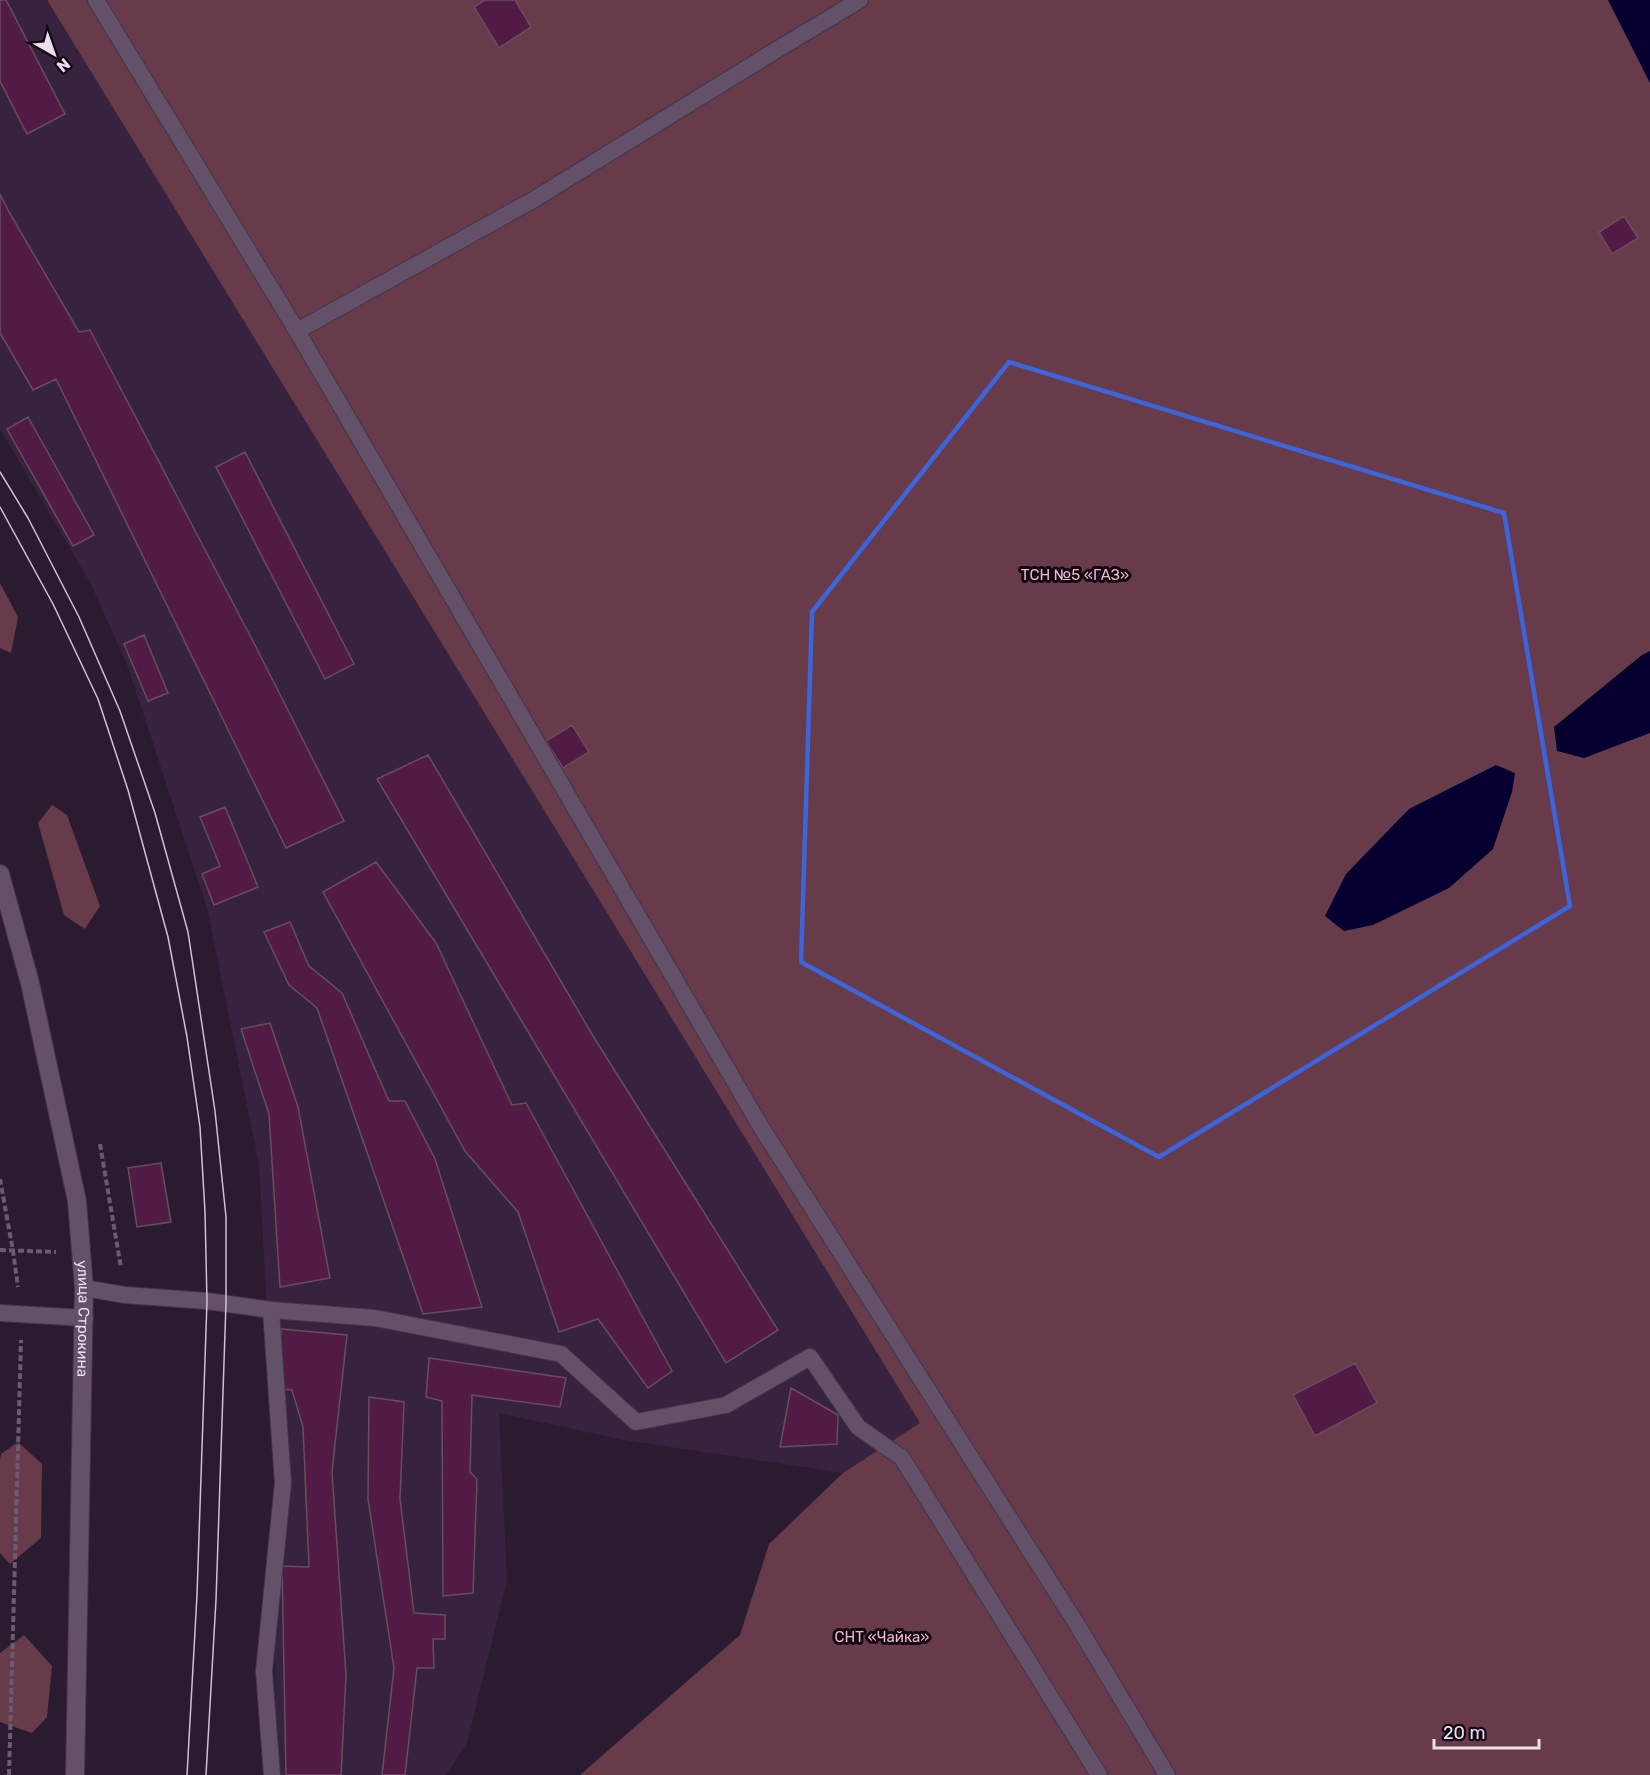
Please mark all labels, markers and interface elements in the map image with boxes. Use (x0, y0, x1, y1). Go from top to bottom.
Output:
north arrow (24, 24, 84, 84)
text: N (53, 54, 74, 76)
park label: ТСН №5 «ГАЗ» (1021, 566, 1129, 584)
street label: улица Строкина (73, 1260, 93, 1377)
park label: СНТ «Чайка» (835, 1628, 929, 1646)
scale bar (1434, 1712, 1539, 1750)
text: 20 m (1443, 1722, 1485, 1744)

